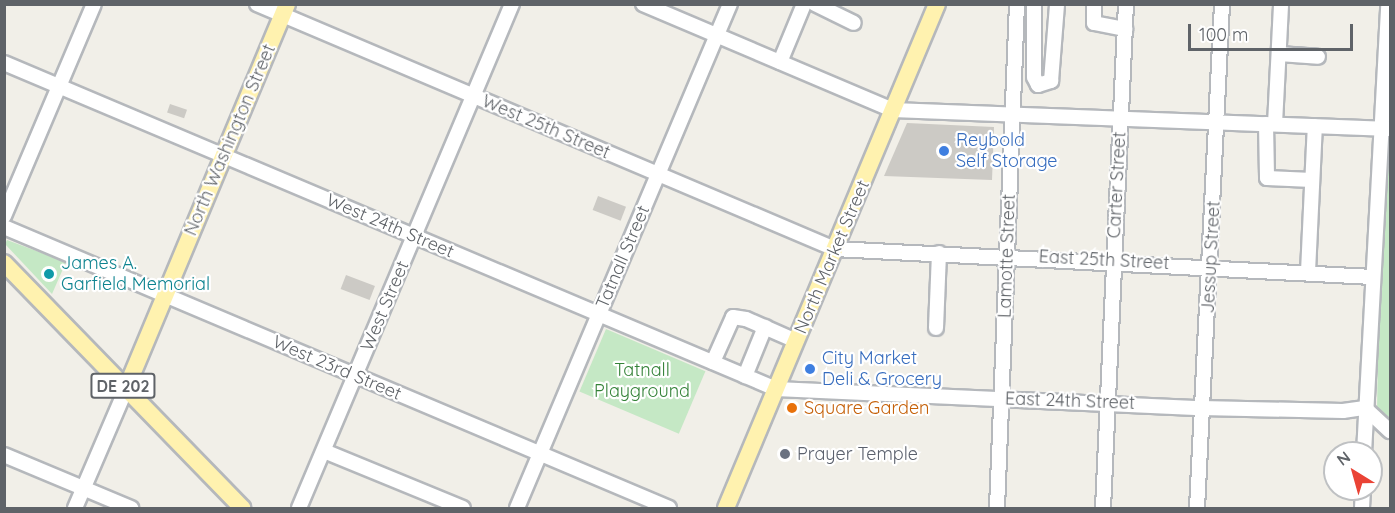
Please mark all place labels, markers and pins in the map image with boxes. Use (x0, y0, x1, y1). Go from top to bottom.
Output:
place label: Reybold Self Storage (956, 130, 1057, 172)
marker: Reybold Self Storage (937, 144, 951, 158)
place label: James A. Garfield Memorial (61, 253, 210, 296)
marker: James A. Garfield Memorial (42, 267, 56, 281)
place label: City Market Deli & Grocery (822, 348, 942, 391)
marker: City Market Deli & Grocery (803, 362, 817, 376)
place label: Square Garden (804, 397, 929, 419)
marker: Square Garden (785, 401, 799, 415)
place label: Prayer Temple (797, 443, 918, 465)
marker: Prayer Temple (778, 447, 792, 461)

